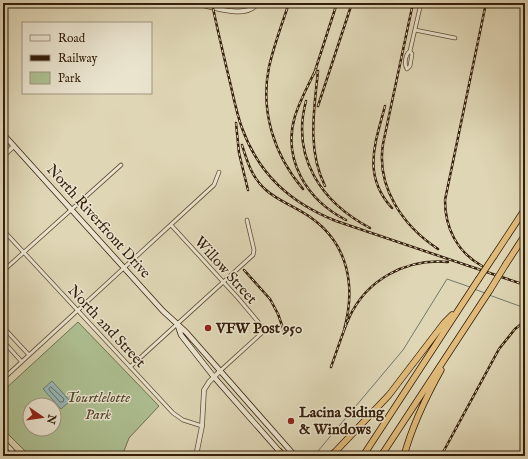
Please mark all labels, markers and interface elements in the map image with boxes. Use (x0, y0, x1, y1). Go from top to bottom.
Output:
legend (22, 22, 152, 94)
text: Road (58, 31, 86, 46)
text: Railway (58, 51, 97, 66)
text: Park (58, 71, 81, 86)
street label: North Riverfront Drive (42, 160, 155, 282)
street label: Willow Street (190, 232, 261, 308)
street label: North 2nd Street (64, 281, 150, 372)
place label: VFW Post 950 (215, 319, 302, 338)
marker: VFW Post 950 (203, 323, 213, 333)
park label: Tourtlelotte Park (66, 388, 130, 424)
north arrow (22, 397, 62, 437)
place label: Lacina Siding & Windows (299, 403, 385, 439)
text: N (43, 412, 59, 426)
marker: Lacina Siding & Windows (286, 416, 296, 426)

